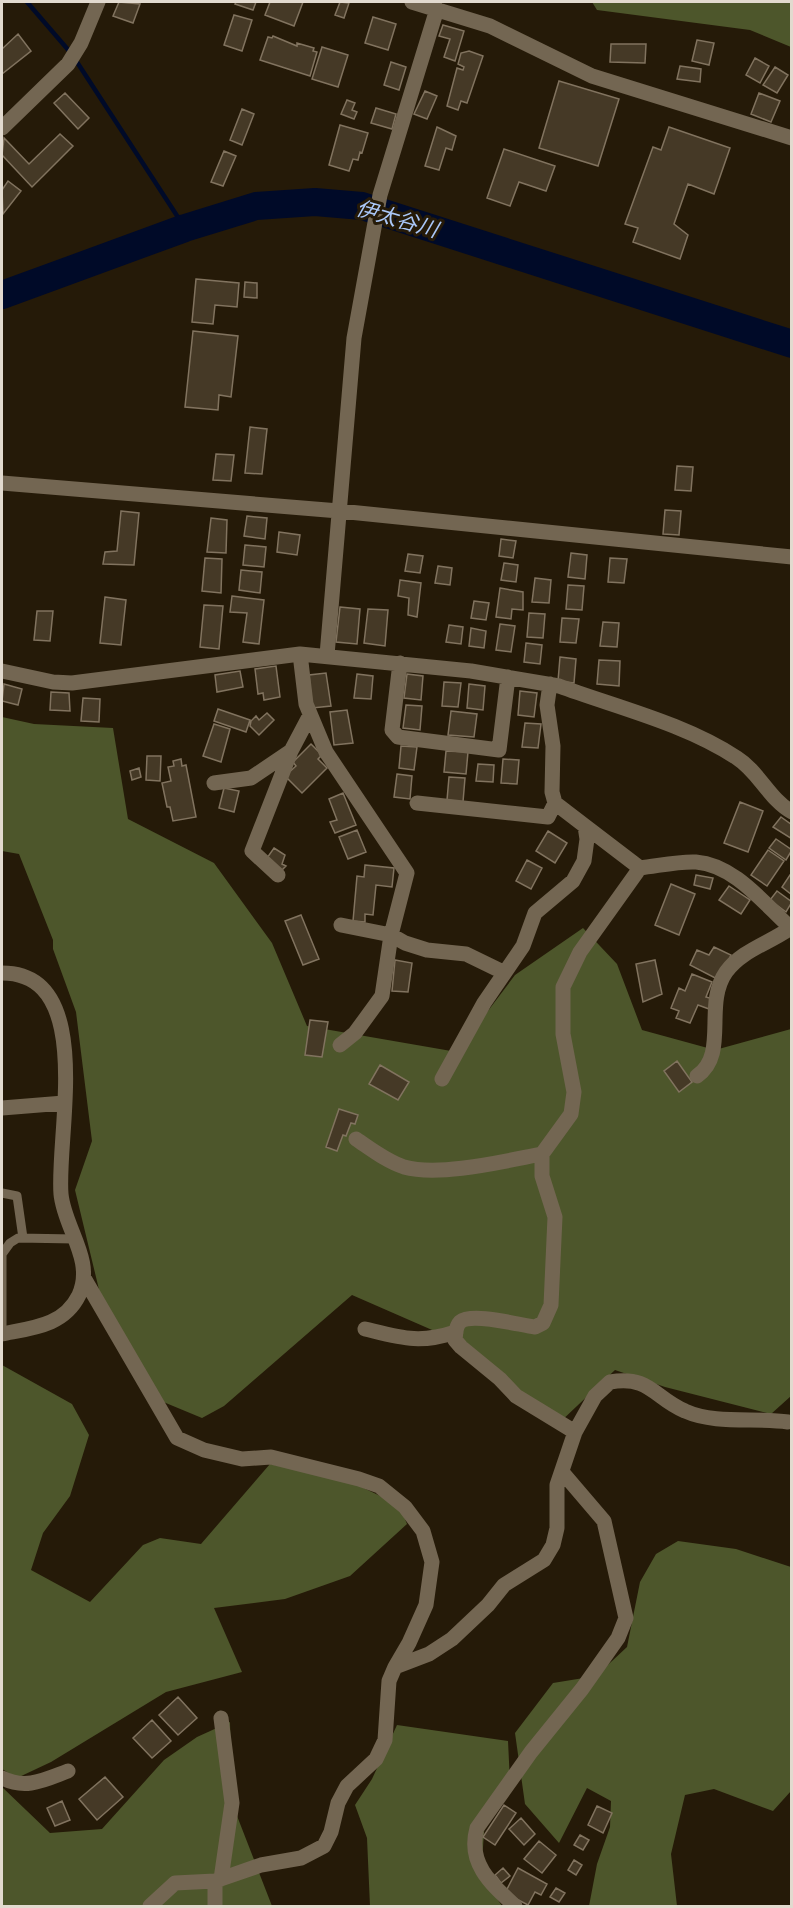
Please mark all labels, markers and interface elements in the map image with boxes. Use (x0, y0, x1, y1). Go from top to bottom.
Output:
water label: 伊太谷川 (352, 193, 443, 247)

